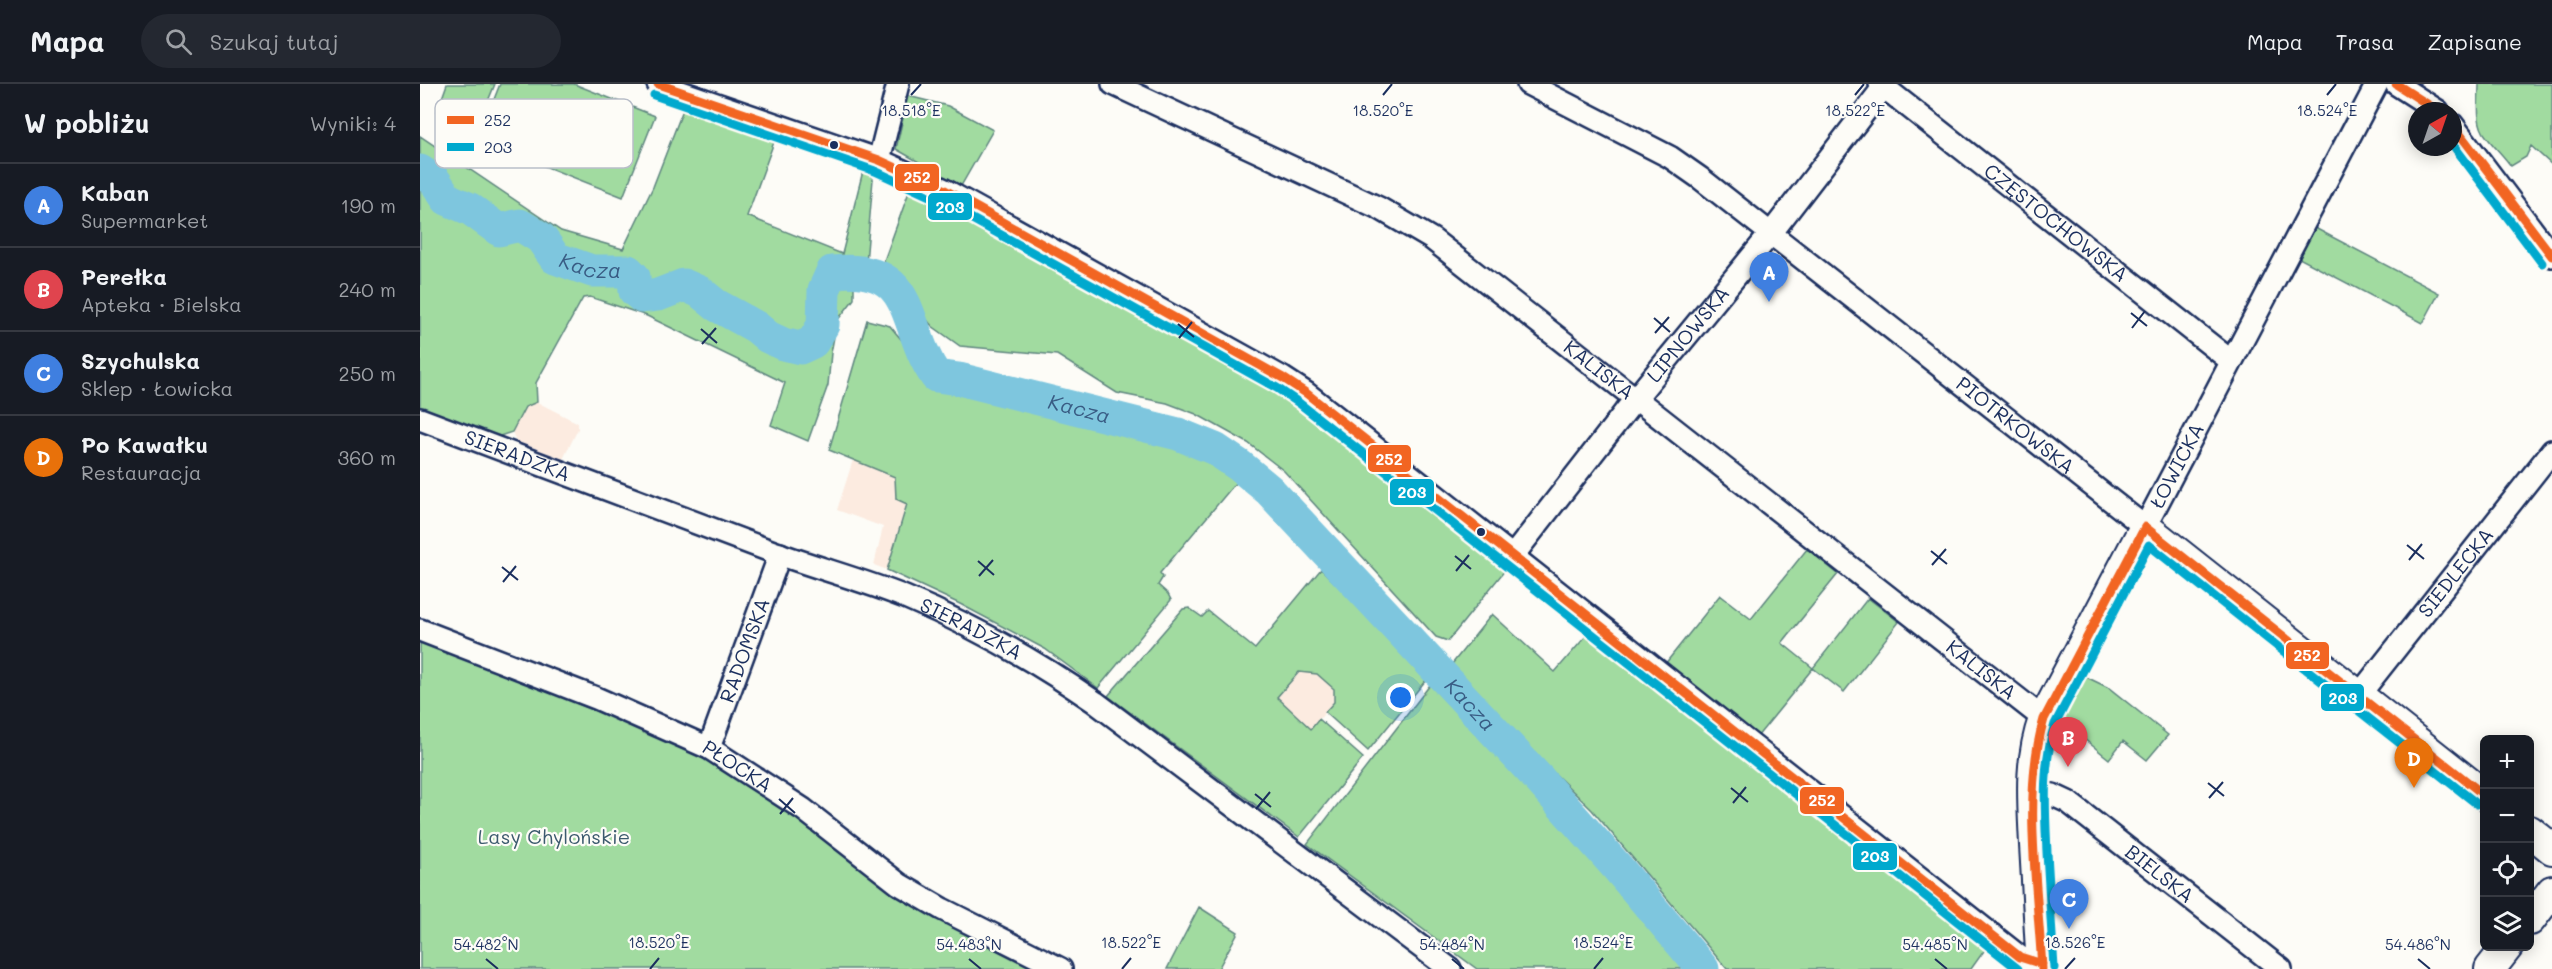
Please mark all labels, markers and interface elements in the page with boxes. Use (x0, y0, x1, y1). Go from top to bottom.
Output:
search box (141, 14, 561, 68)
text: Mapa (30, 23, 105, 59)
icon: search (162, 25, 195, 58)
text: Szukaj tutaj (210, 27, 339, 56)
text: Mapa (2247, 28, 2303, 55)
text: Trasa (2336, 28, 2394, 55)
text: Zapisane (2427, 28, 2522, 55)
legend (435, 99, 633, 168)
text: 18.518°E (881, 100, 941, 120)
text: 18.520°E (1353, 100, 1414, 120)
text: 18.522°E (1825, 100, 1885, 120)
text: 18.524°E (2297, 100, 2358, 120)
north arrow (2408, 102, 2462, 156)
text: W pobliżu (24, 106, 150, 140)
text: 252 (484, 109, 511, 130)
text: Wyniki: 4 (310, 110, 396, 136)
text: 203 (484, 136, 512, 157)
unlabelled marker (828, 139, 840, 151)
street label: CZĘSTOCHOWSKA (1979, 157, 2134, 287)
line badge: 252 (894, 163, 940, 192)
text: 252 (903, 166, 931, 187)
text: Kaban (81, 178, 149, 207)
text: A (37, 192, 50, 218)
text: 190 m (341, 192, 396, 218)
line badge: 203 (927, 192, 973, 221)
text: 203 (936, 196, 965, 217)
text: Supermarket (81, 207, 208, 233)
water label: Kacza (556, 246, 621, 284)
pin: A (1750, 252, 1788, 302)
text: Perełka (81, 262, 167, 291)
text: B (37, 276, 50, 302)
text: 240 m (338, 276, 396, 302)
street label: LIPNOWSKA (1640, 280, 1734, 387)
text: Apteka · Bielska (81, 291, 242, 317)
street label: KALISKA (1559, 333, 1640, 405)
text: Szychulska (81, 346, 200, 375)
text: C (36, 360, 51, 386)
text: 250 m (339, 360, 396, 386)
street label: PIOTRKOWSKA (1951, 370, 2080, 479)
text: Sklep · Łowicka (81, 375, 233, 401)
water label: Kacza (1046, 387, 1113, 428)
street label: ŁOWICKA (2143, 418, 2209, 512)
street label: SIERADZKA (461, 423, 574, 487)
text: Po Kawałku (81, 430, 208, 459)
text: D (36, 444, 51, 470)
text: 360 m (338, 444, 396, 470)
line badge: 252 (1367, 444, 1412, 473)
text: 252 (1375, 448, 1403, 469)
text: Restauracja (81, 459, 202, 485)
line badge: 203 (1389, 478, 1435, 506)
text: 203 (1398, 481, 1427, 502)
street label: SIEDLECKA (2411, 522, 2499, 622)
unlabelled marker (1475, 526, 1487, 538)
street label: SIERADZKA (916, 591, 1027, 665)
street label: RADOMSKA (713, 594, 775, 706)
street label: KALISKA (1941, 633, 2022, 705)
line badge: 252 (2285, 641, 2330, 670)
text: 252 (2293, 644, 2321, 665)
water label: Kacza (1440, 672, 1502, 736)
your location (1386, 683, 1415, 712)
line badge: 203 (2320, 683, 2365, 712)
text: 203 (2329, 687, 2358, 708)
pin: B (2048, 718, 2088, 767)
street label: PŁOCKA (698, 733, 778, 798)
map controls (2480, 735, 2534, 951)
button: + (2480, 735, 2534, 789)
pin: D (2394, 738, 2434, 788)
line badge: 252 (1799, 786, 1845, 815)
text: 252 (1808, 789, 1836, 810)
button: − (2480, 789, 2534, 843)
park label: Lasy Chylońskie (478, 823, 630, 849)
street label: BIELSKA (2120, 838, 2200, 908)
line badge: 203 (1852, 842, 1898, 871)
button: locate (2480, 843, 2534, 897)
text: 203 (1861, 845, 1890, 866)
pin: C (2050, 880, 2088, 929)
button: layers (2480, 897, 2534, 951)
text: 18.520°E (629, 932, 690, 952)
text: 18.522°E (1101, 932, 1161, 952)
text: 18.524°E (1573, 932, 1634, 952)
text: 18.526°E (2045, 932, 2106, 952)
text: 54.482°N (453, 934, 519, 954)
text: 54.483°N (936, 934, 1002, 954)
text: 54.484°N (1419, 934, 1485, 954)
text: 54.485°N (1902, 934, 1968, 954)
text: 54.486°N (2385, 934, 2451, 954)

